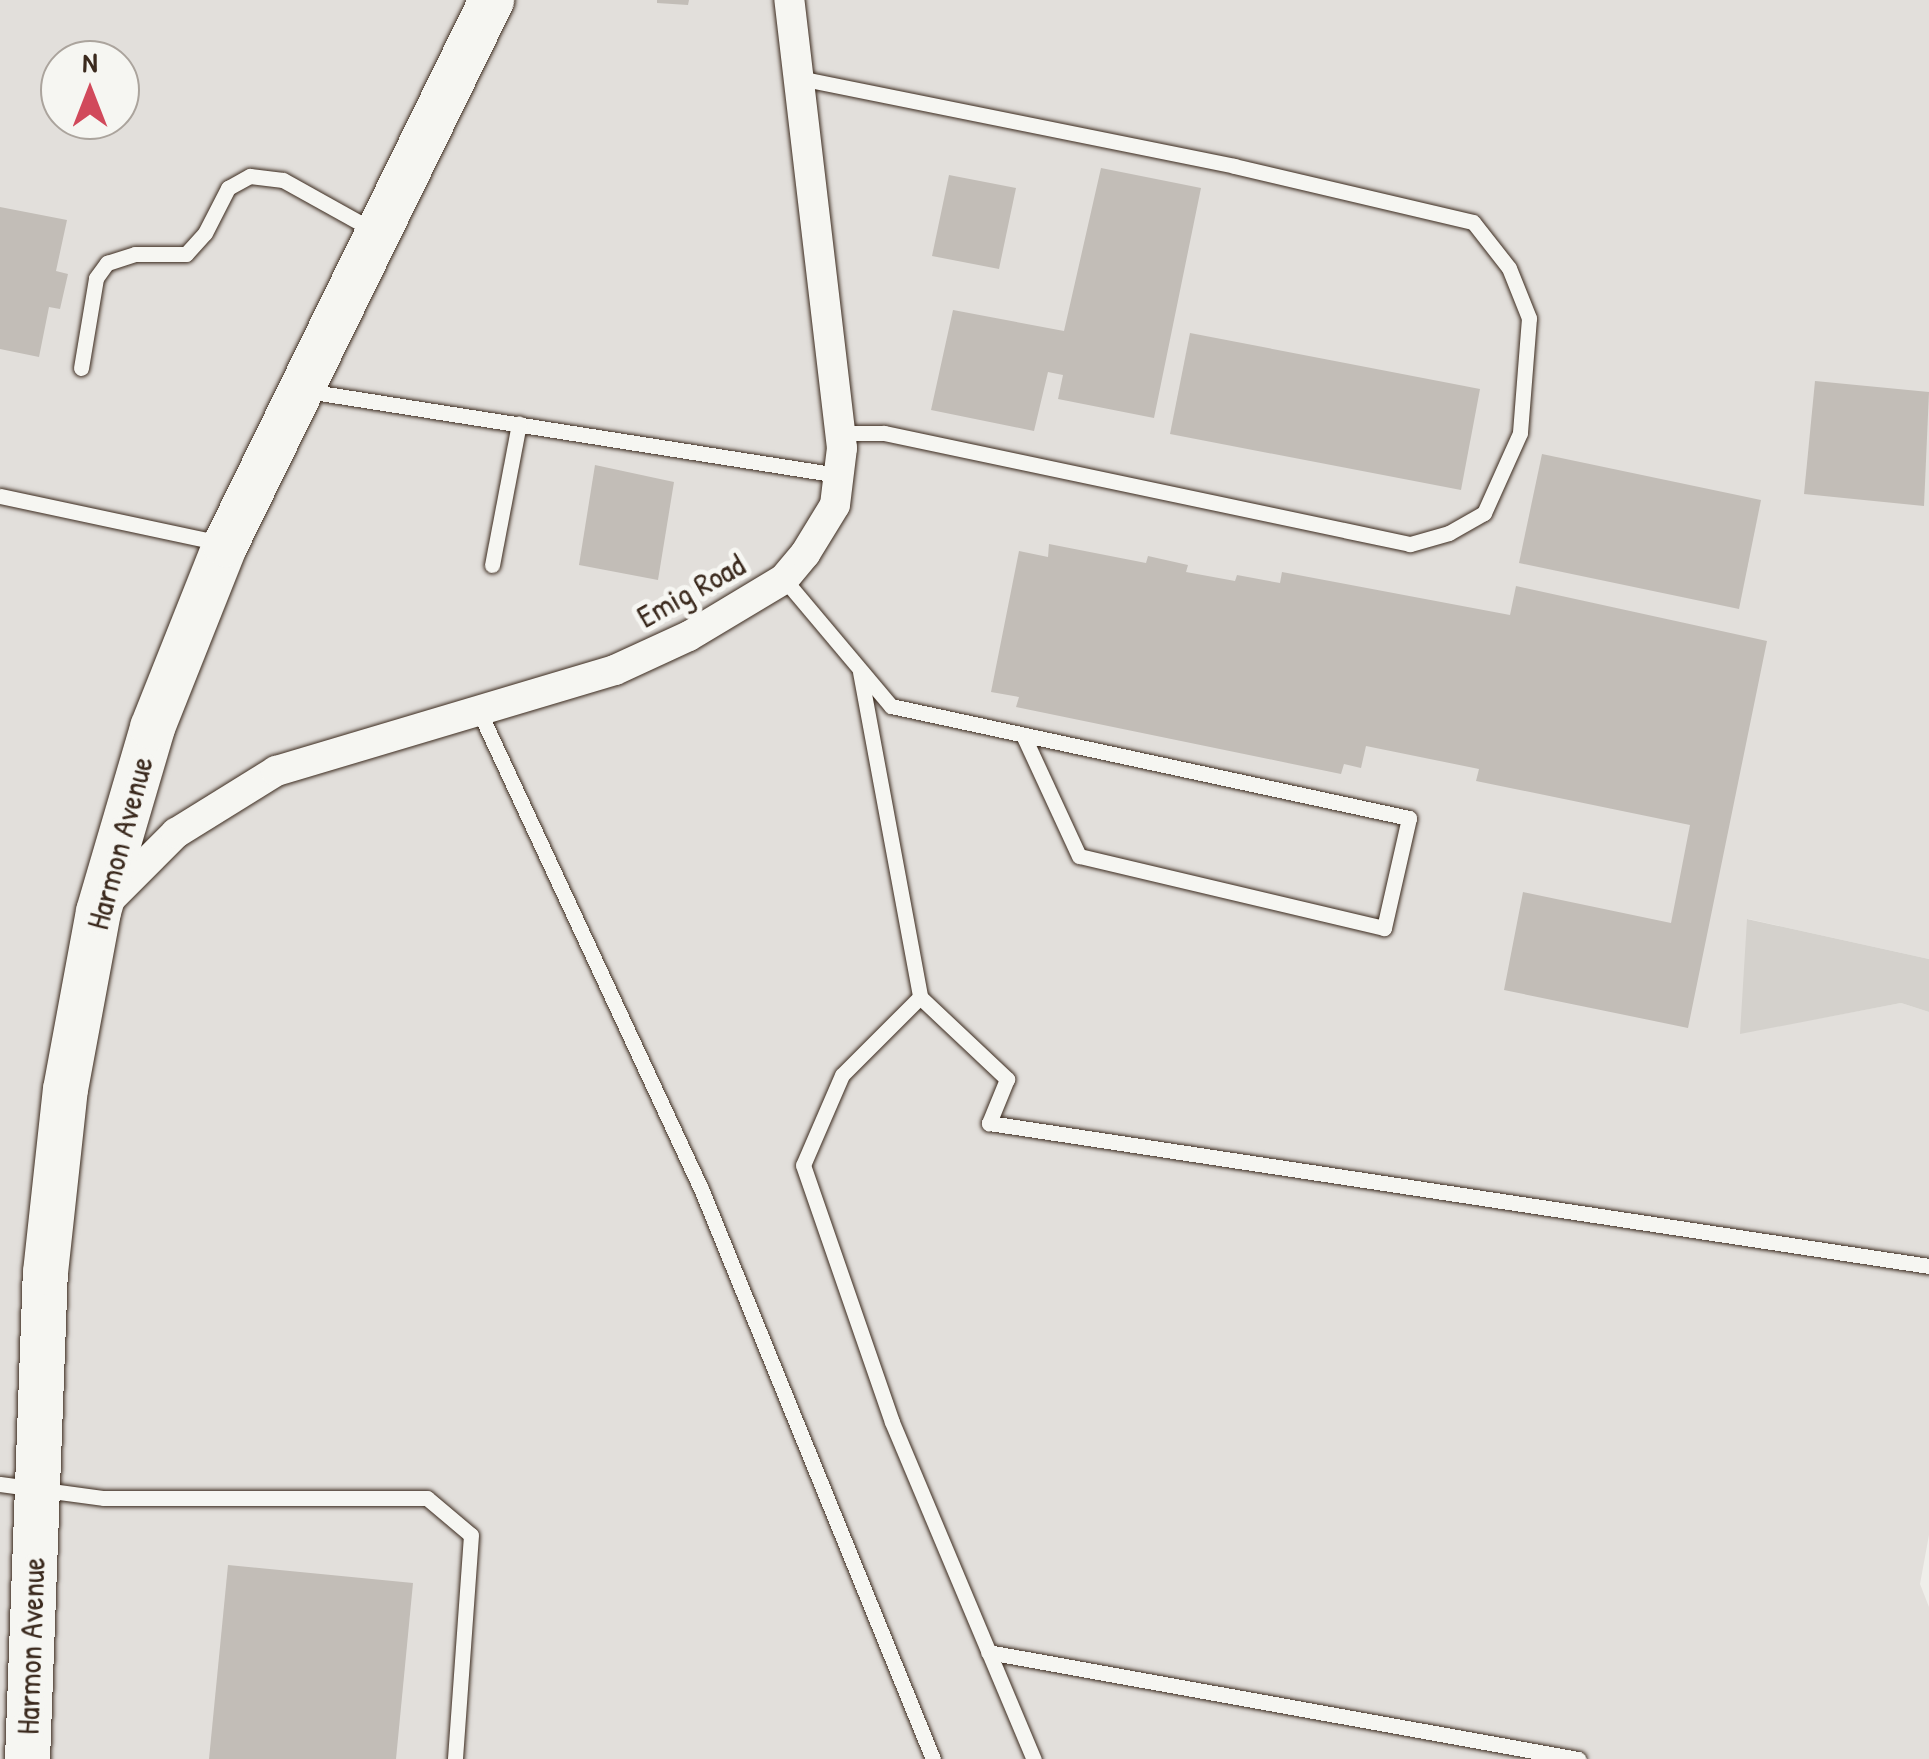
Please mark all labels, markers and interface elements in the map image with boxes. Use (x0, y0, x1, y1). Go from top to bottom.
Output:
north arrow (40, 40, 140, 140)
text: N (83, 43, 97, 81)
street label: Emig Road (630, 546, 752, 636)
street label: Harmon Avenue (78, 752, 162, 934)
street label: Harmon Avenue (9, 1557, 53, 1735)

